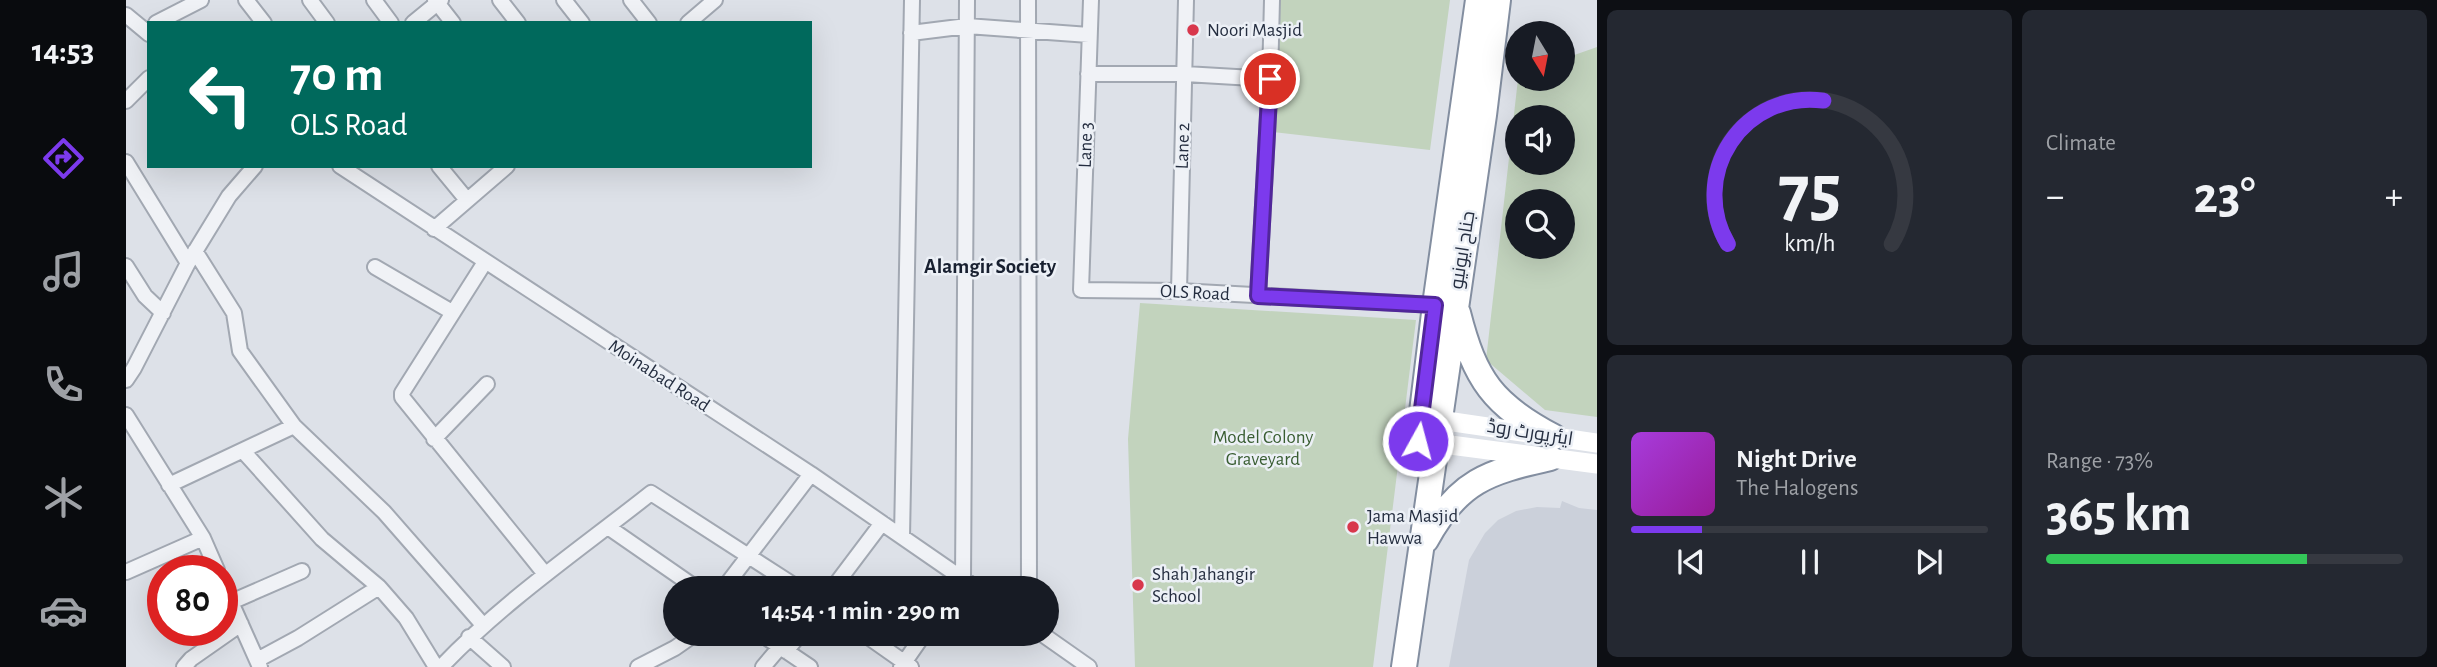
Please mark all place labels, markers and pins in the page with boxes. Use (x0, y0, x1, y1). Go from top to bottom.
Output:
place label: Noori Masjid (1207, 21, 1302, 40)
marker: Noori Masjid (1185, 22, 1201, 38)
pin (1240, 49, 1300, 109)
place label: Jama Masjid Hawwa (1367, 507, 1458, 548)
marker: Jama Masjid Hawwa (1345, 519, 1361, 535)
place label: Shah Jahangir School (1152, 565, 1255, 606)
marker: Shah Jahangir School (1130, 577, 1146, 593)

